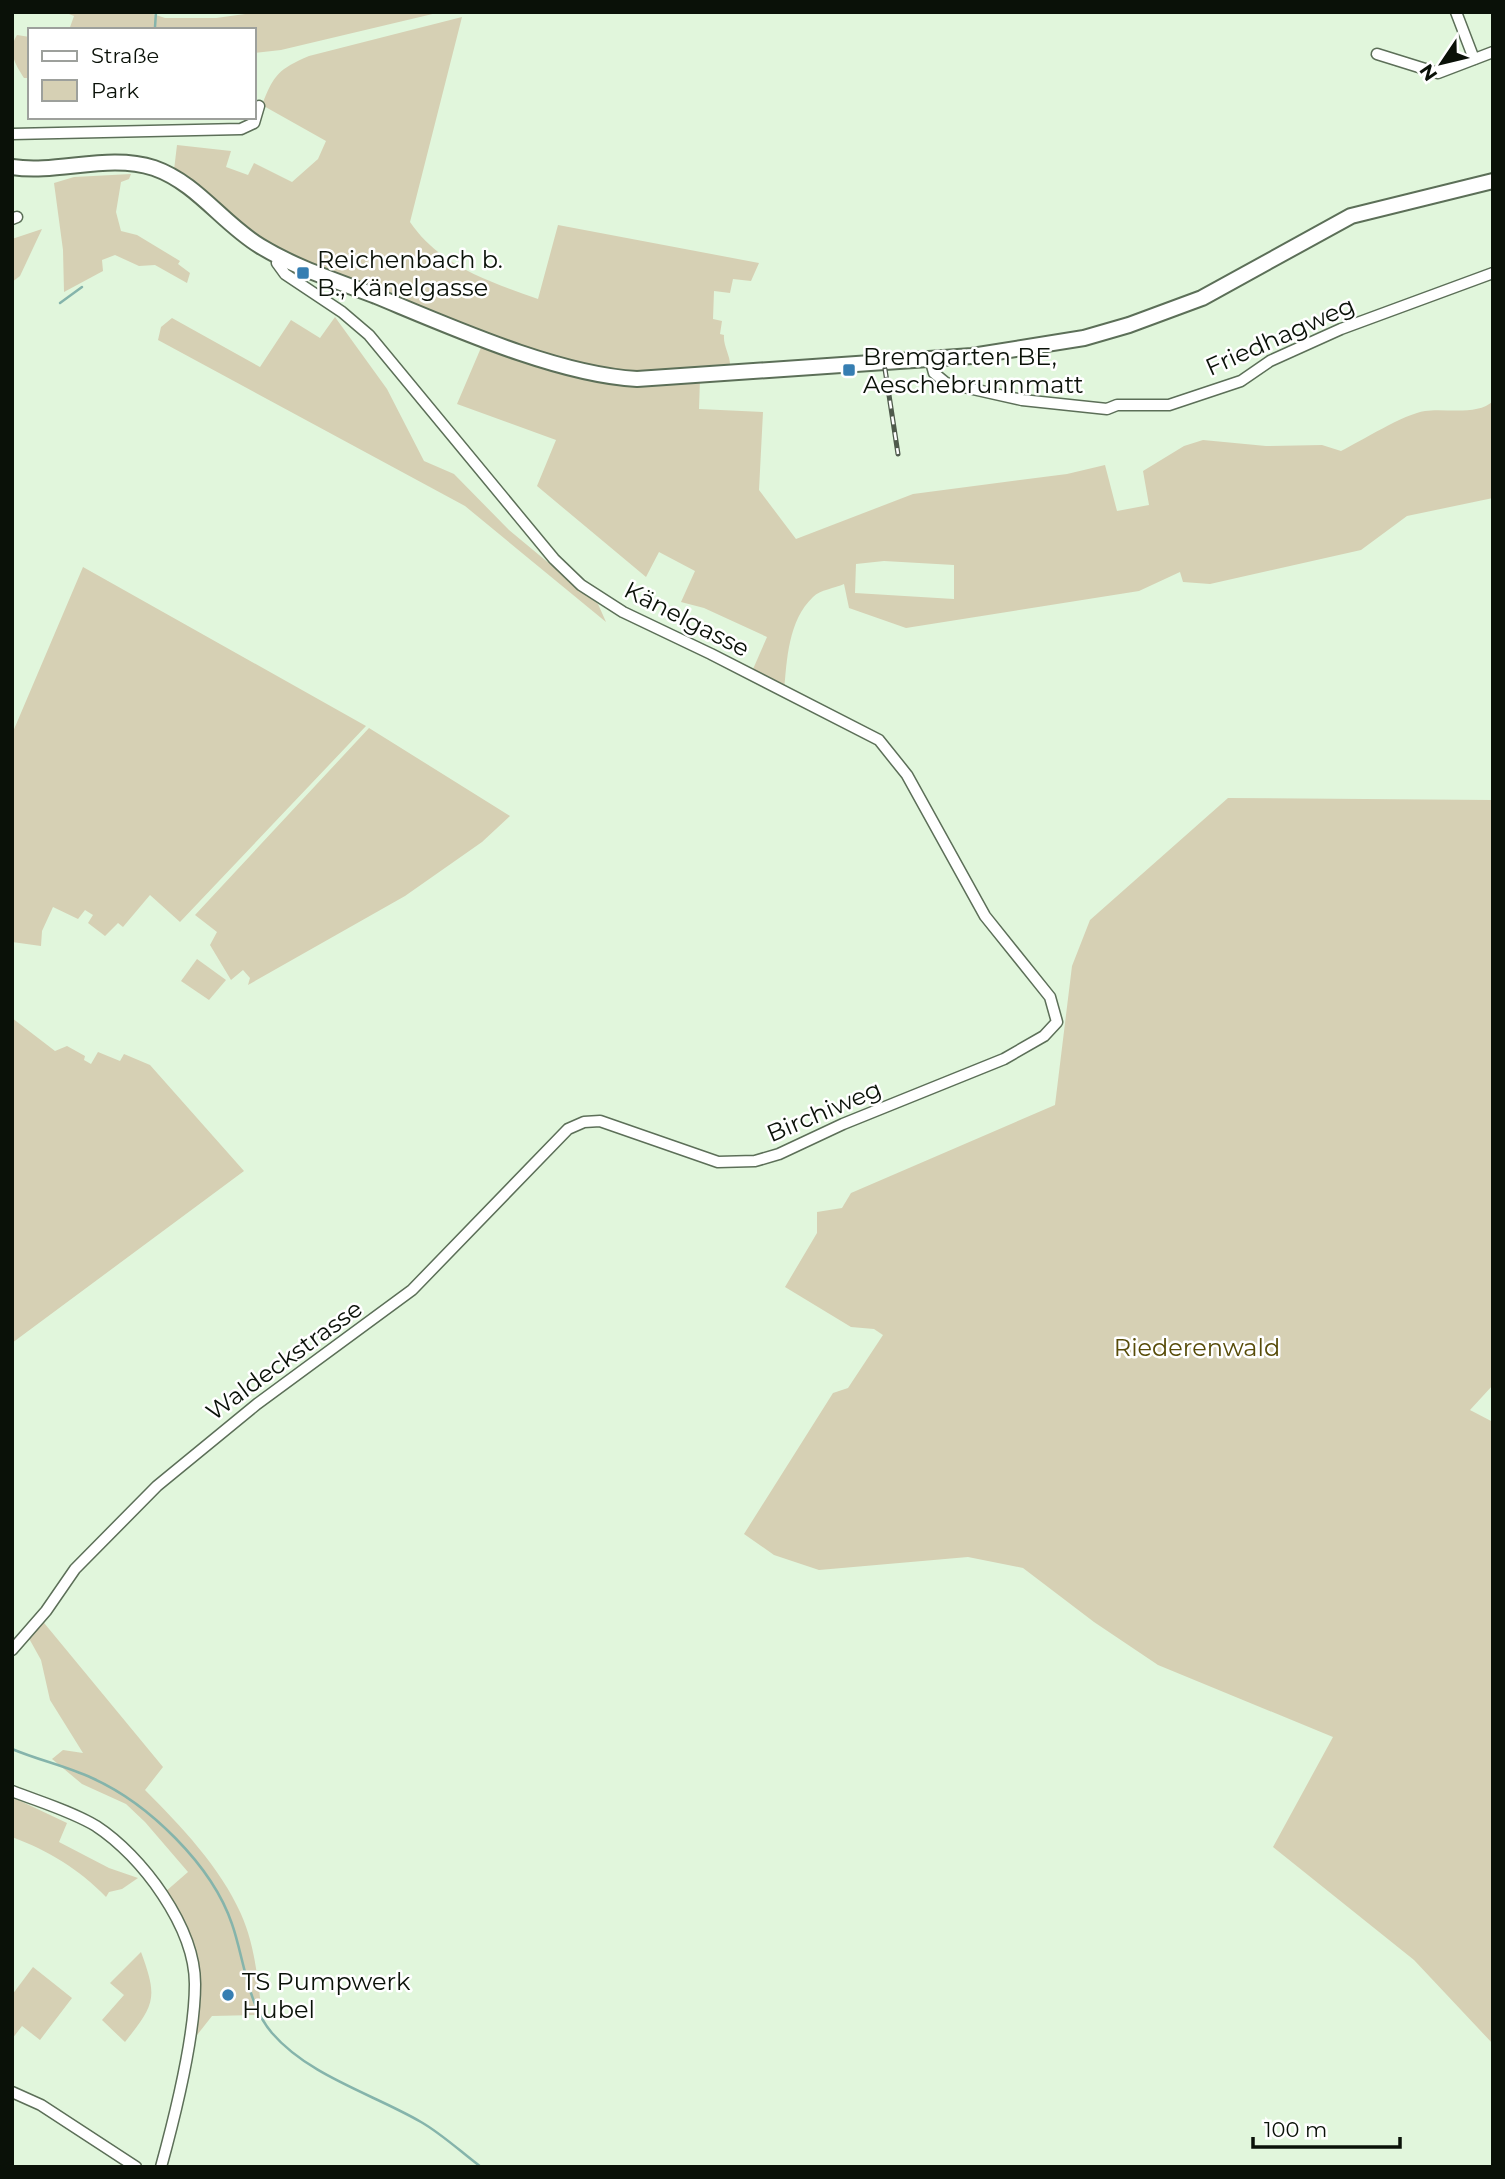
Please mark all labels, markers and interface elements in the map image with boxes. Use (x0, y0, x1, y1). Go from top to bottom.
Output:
legend (28, 28, 256, 119)
north arrow (1407, 28, 1477, 98)
text: Straße (91, 43, 159, 68)
text: N (1415, 60, 1442, 85)
text: Park (91, 78, 139, 103)
place label: Reichenbach b. B., Känelgasse (317, 245, 503, 302)
marker: Reichenbach b. B., Känelgasse (295, 265, 311, 281)
street label: Friedhagweg (1201, 290, 1359, 382)
place label: Bremgarten BE, Aeschebrunnmatt (863, 342, 1084, 399)
marker: Bremgarten BE, Aeschebrunnmatt (841, 362, 857, 378)
street label: Känelgasse (620, 575, 754, 663)
street label: Birchiweg (762, 1074, 886, 1148)
street label: Waldeckstrasse (200, 1294, 368, 1426)
park label: Riederenwald (1114, 1333, 1280, 1362)
place label: TS Pumpwerk Hubel (242, 1967, 411, 2024)
marker: TS Pumpwerk Hubel (220, 1987, 236, 2003)
scale bar (1253, 2106, 1400, 2150)
text: 100 m (1264, 2117, 1327, 2142)

